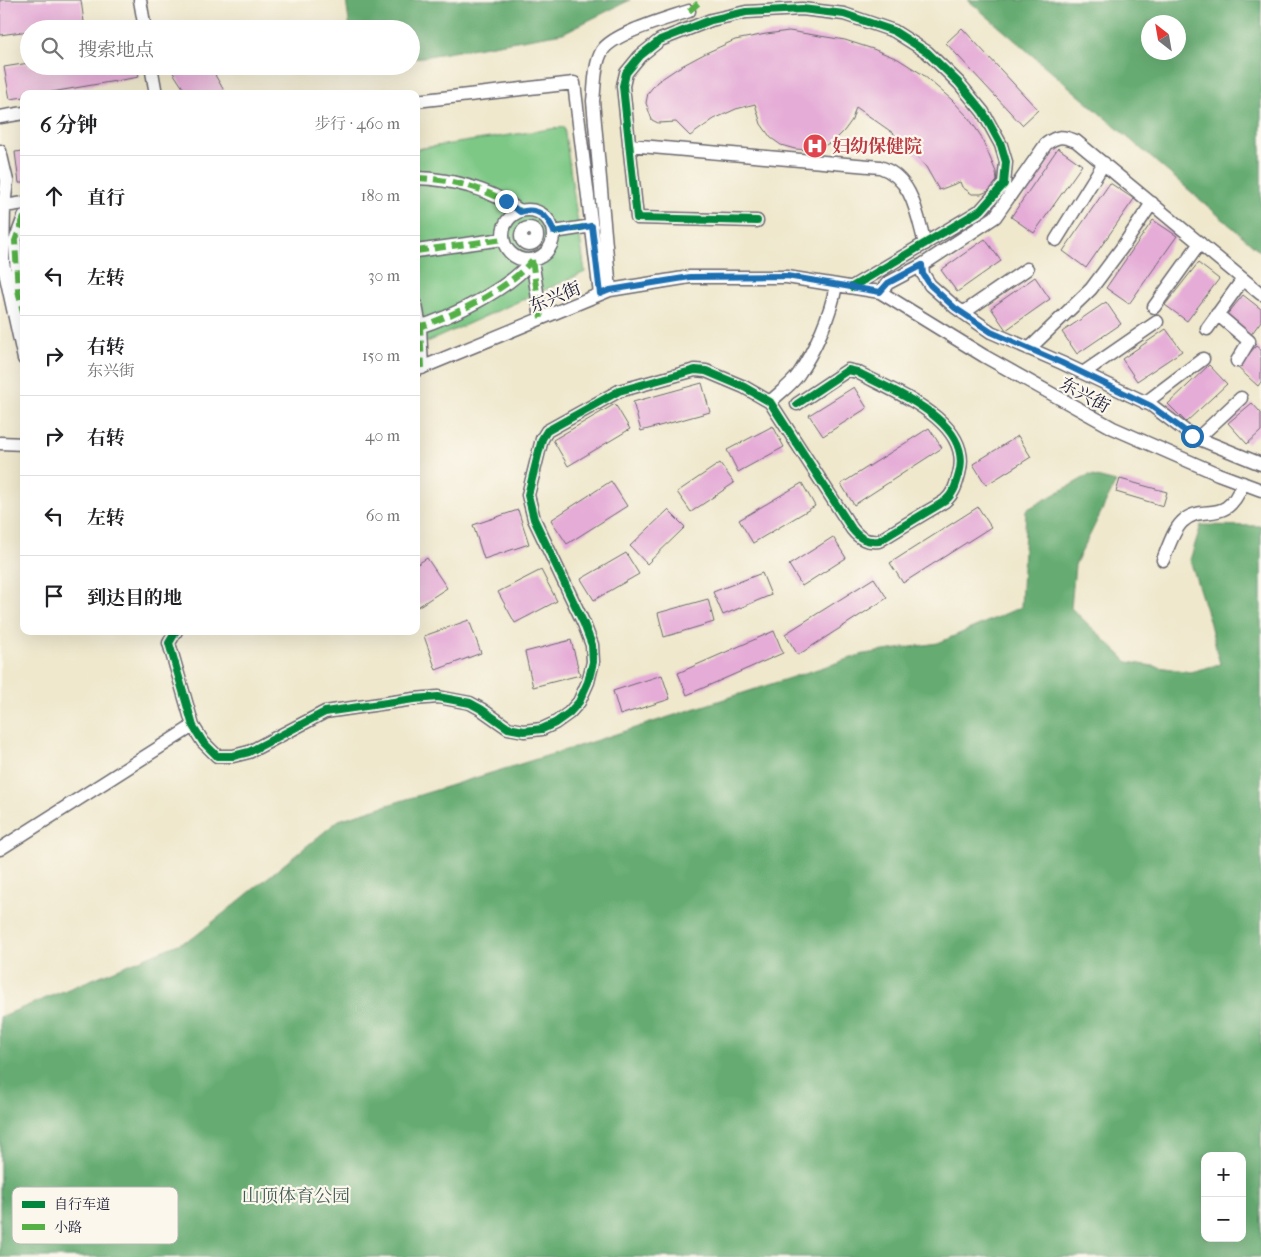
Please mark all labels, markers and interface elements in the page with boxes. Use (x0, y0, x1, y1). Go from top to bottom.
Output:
north arrow (1141, 15, 1186, 60)
search box (20, 20, 420, 75)
icon: search (38, 34, 66, 62)
text: 搜索地点 (78, 39, 154, 61)
text: 6 分钟 (40, 113, 98, 137)
text: 步行 · 460 m (314, 114, 400, 133)
hospital icon: 妇幼保健院 (802, 133, 828, 159)
place label: 妇幼保健院 (832, 136, 922, 157)
icon: ahead (40, 182, 68, 210)
text: 180 m (361, 186, 400, 205)
text: 直行 (87, 187, 125, 209)
route end (495, 190, 518, 213)
icon: left (40, 262, 68, 290)
text: 30 m (368, 266, 400, 285)
text: 左转 (87, 267, 125, 289)
street label: 东兴街 (526, 278, 584, 317)
text: 右转 (87, 336, 125, 358)
icon: right (40, 342, 68, 370)
text: 150 m (362, 346, 400, 365)
text: 东兴街 (87, 361, 135, 380)
street label: 东兴街 (1056, 373, 1113, 418)
icon: right (40, 422, 68, 450)
route start (1181, 425, 1204, 448)
text: 40 m (365, 426, 400, 445)
text: 右转 (87, 427, 125, 449)
icon: left (40, 502, 68, 530)
text: 60 m (366, 506, 400, 525)
text: 左转 (87, 507, 125, 529)
icon: arrive (40, 582, 68, 610)
text: 到达目的地 (87, 587, 182, 609)
map controls (1201, 1152, 1246, 1242)
button: + (1201, 1152, 1246, 1197)
park label: 山顶体育公园 (242, 1186, 350, 1207)
legend (12, 1187, 178, 1244)
text: 自行车道 (54, 1196, 110, 1213)
button: − (1201, 1197, 1246, 1242)
text: 小路 (54, 1219, 82, 1236)

